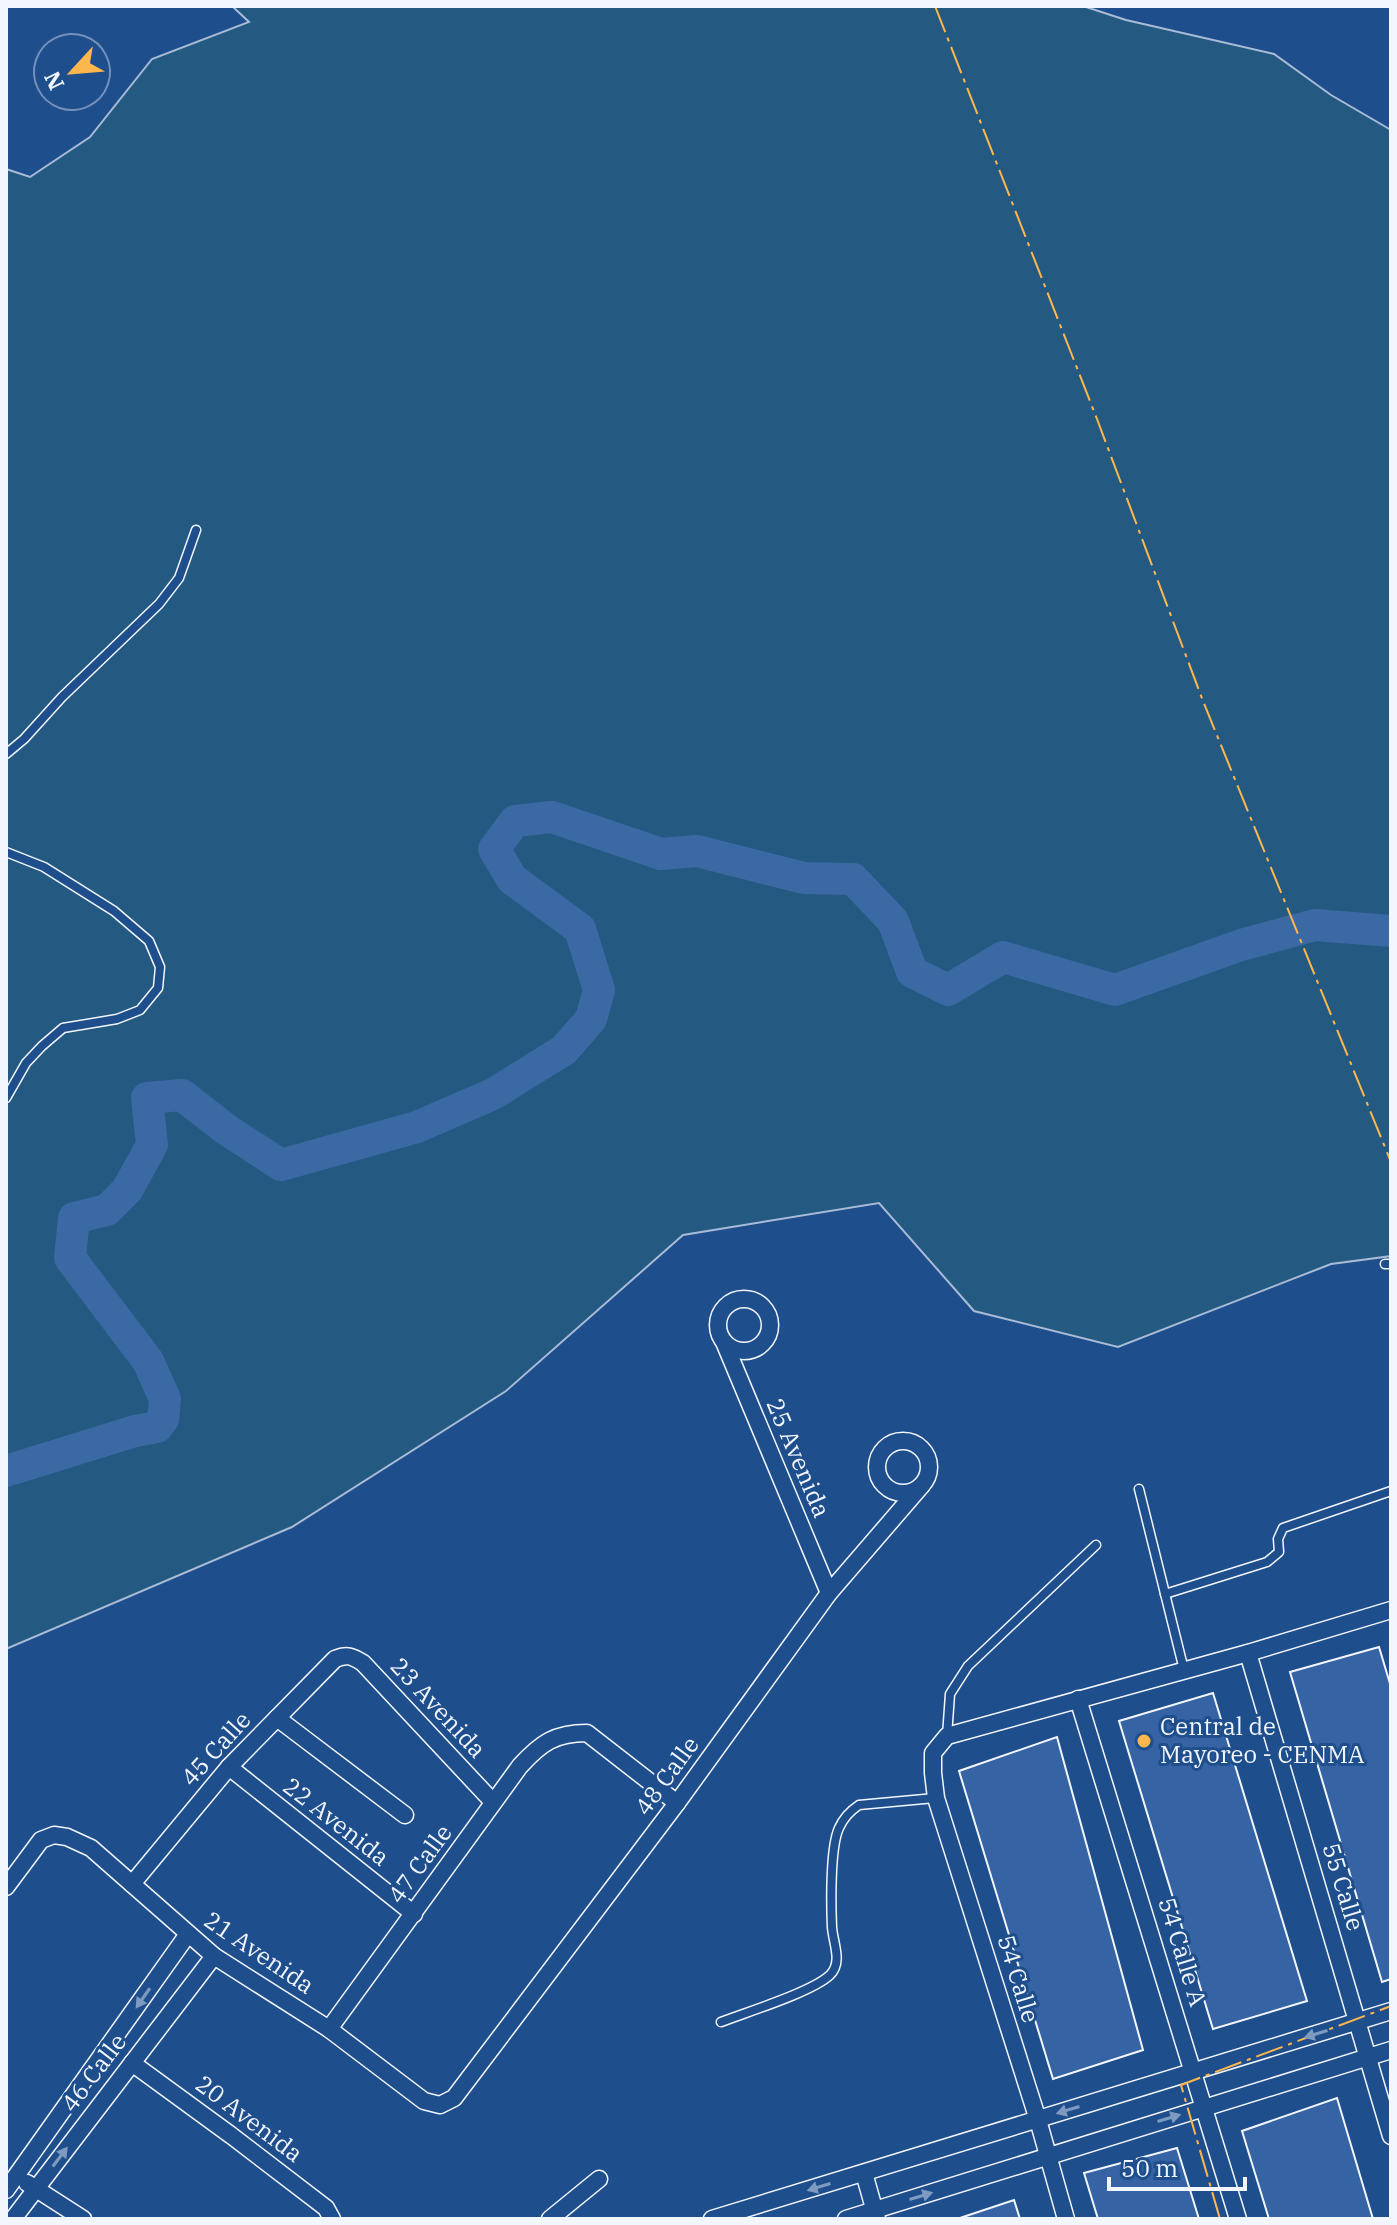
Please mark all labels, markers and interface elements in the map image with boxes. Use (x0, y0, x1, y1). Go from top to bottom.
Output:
north arrow (32, 32, 112, 112)
text: N (37, 67, 70, 95)
street label: 25 Avenida (760, 1393, 838, 1522)
street label: 23 Avenida (384, 1650, 493, 1764)
street label: 45 Calle (173, 1704, 257, 1793)
place label: Central de Mayoreo - CENMA (1160, 1710, 1365, 1770)
street label: 48 Calle (627, 1730, 706, 1821)
marker: Central de Mayoreo - CENMA (1135, 1732, 1153, 1750)
street label: 22 Avenida (277, 1770, 396, 1873)
street label: 47 Calle (380, 1818, 459, 1909)
street label: 55 Calle (1315, 1839, 1372, 1934)
street label: 54 Calle A (1151, 1893, 1215, 2010)
street label: 21 Avenida (198, 1904, 321, 2001)
street label: 54 Calle (990, 1931, 1047, 2026)
one-way arrow (136, 1988, 151, 2009)
street label: 46 Calle (53, 2027, 133, 2118)
one-way arrow (1304, 2028, 1328, 2041)
street label: 20 Avenida (190, 2067, 310, 2169)
one-way arrow (1055, 2104, 1079, 2117)
one-way arrow (1157, 2112, 1181, 2124)
scale bar (1109, 2141, 1245, 2191)
one-way arrow (52, 2147, 68, 2167)
text: 50 m (1121, 2152, 1178, 2184)
one-way arrow (807, 2181, 831, 2194)
one-way arrow (909, 2189, 933, 2202)

